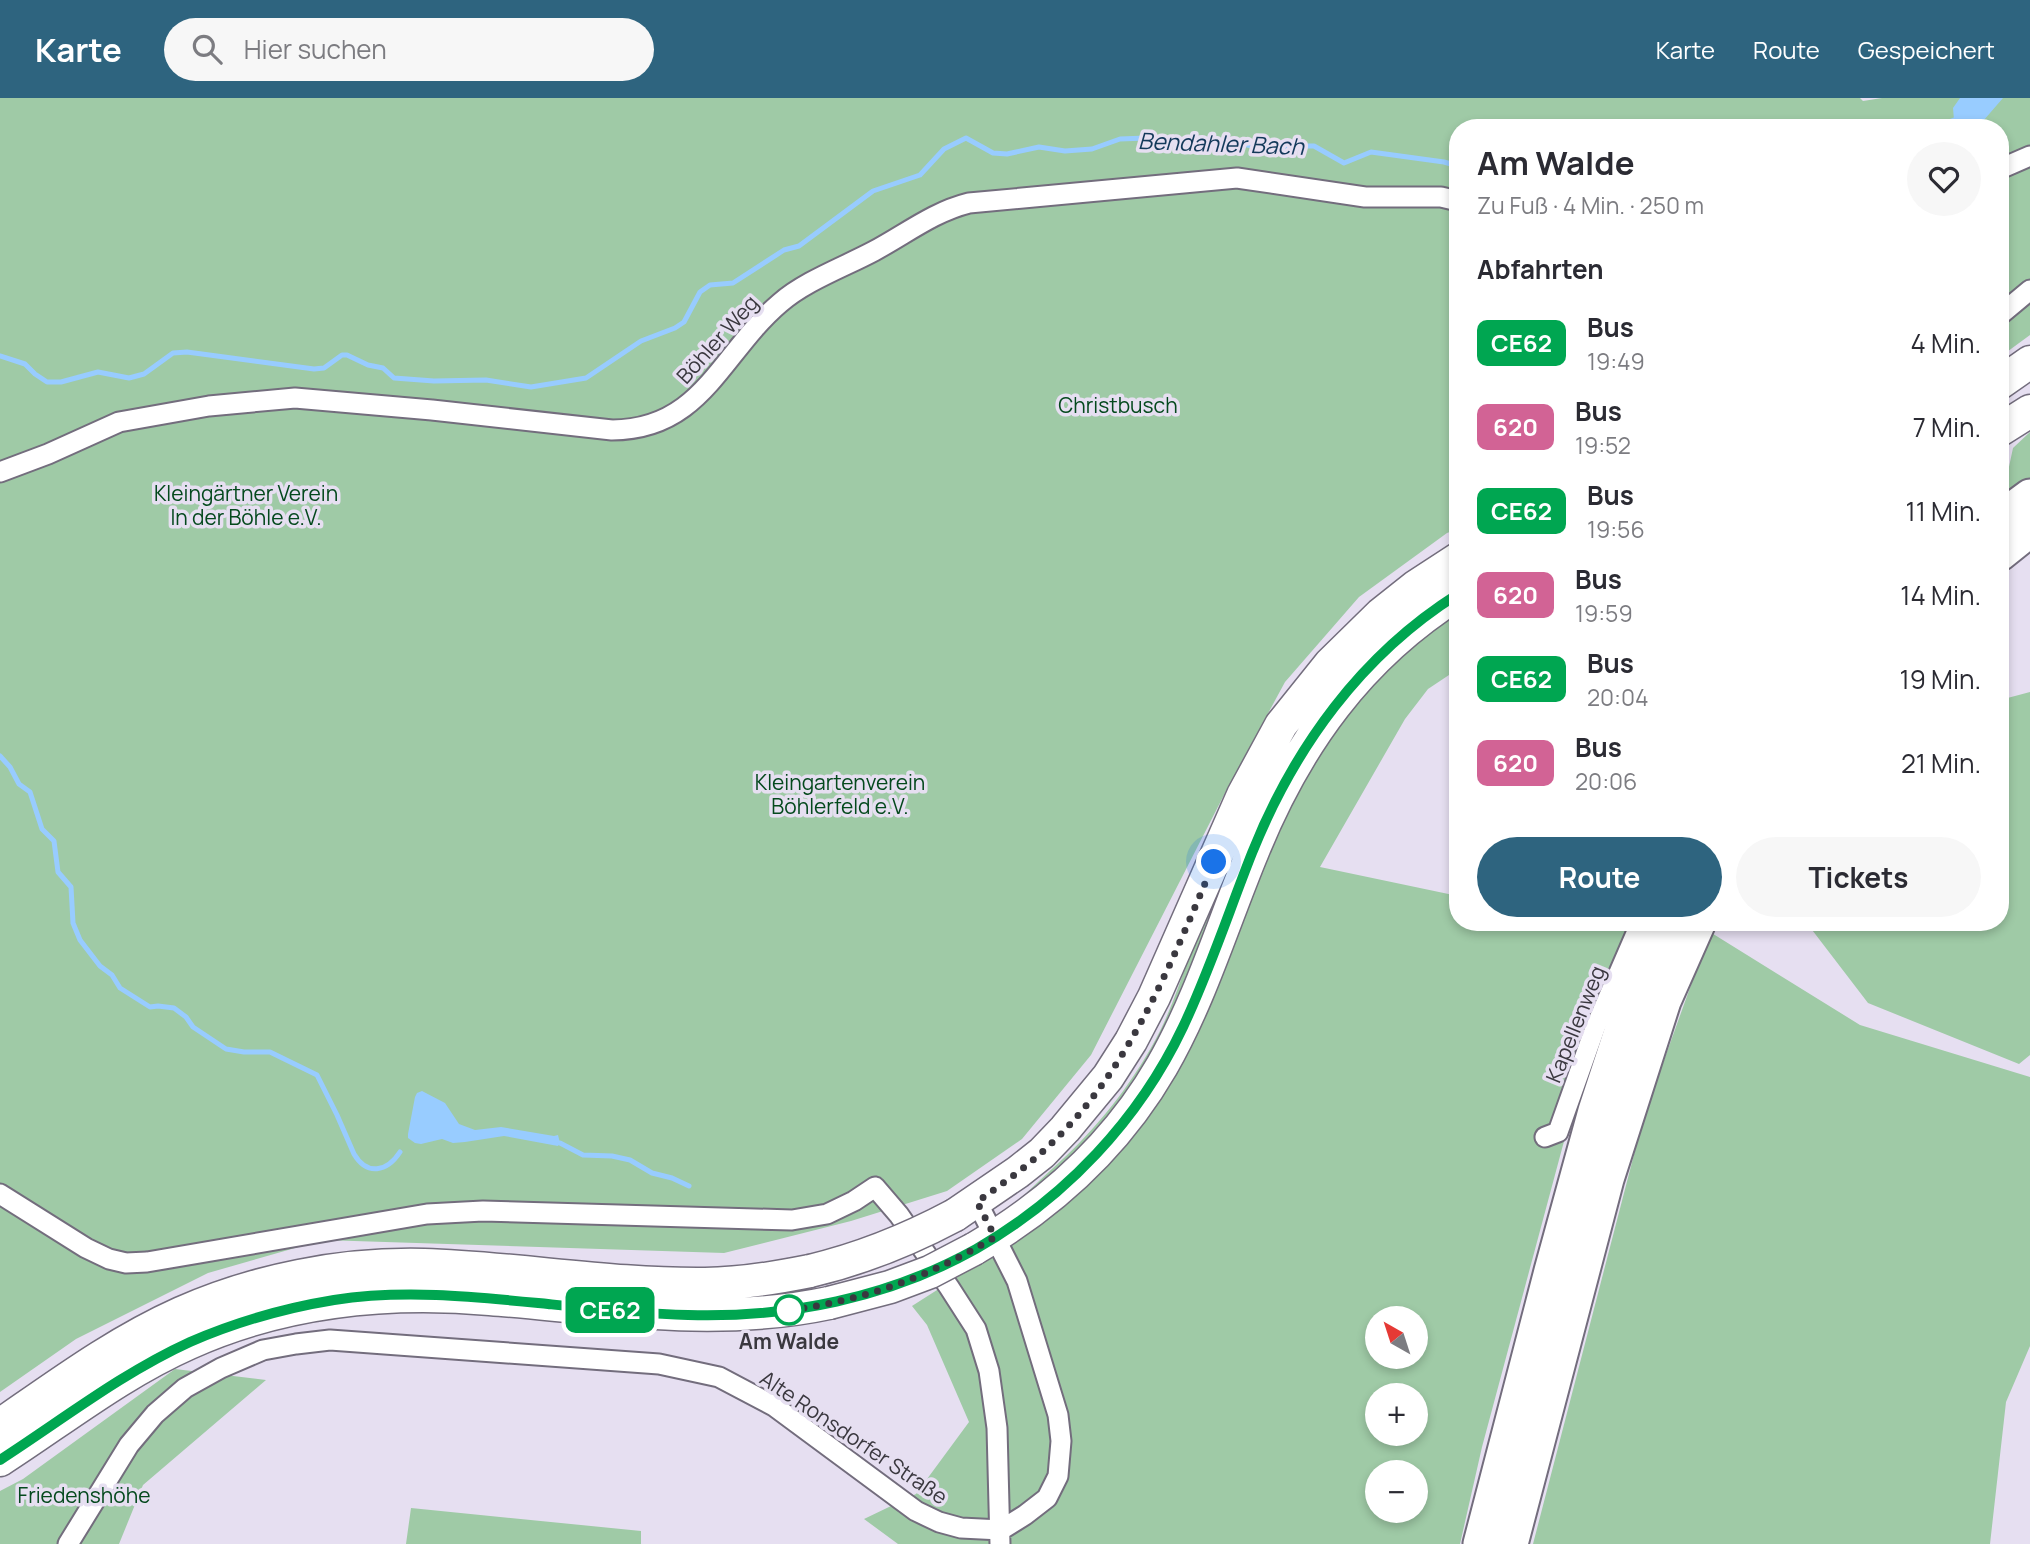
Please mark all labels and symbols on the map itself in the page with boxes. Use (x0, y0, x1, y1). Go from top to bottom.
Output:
water label: Bendahler Bach (1138, 124, 1306, 162)
street label: Böhler Weg (670, 289, 764, 389)
park label: Christbusch (1058, 391, 1178, 419)
park label: Kleingärtner Verein In der Böhle e.V. (154, 479, 338, 531)
park label: Kleingartenverein Böhlerfeld e.V. (755, 768, 925, 820)
your location (1196, 844, 1231, 879)
street label: Kapellenweg (1539, 962, 1611, 1086)
line badge: CE62 (561, 1287, 659, 1333)
marker: Am Walde (774, 1295, 804, 1325)
north arrow (1365, 1306, 1428, 1368)
place label: Am Walde (739, 1327, 839, 1355)
street label: Alte Ronsdorfer Straße (755, 1364, 953, 1510)
park label: Friedenshöhe (18, 1481, 150, 1509)

